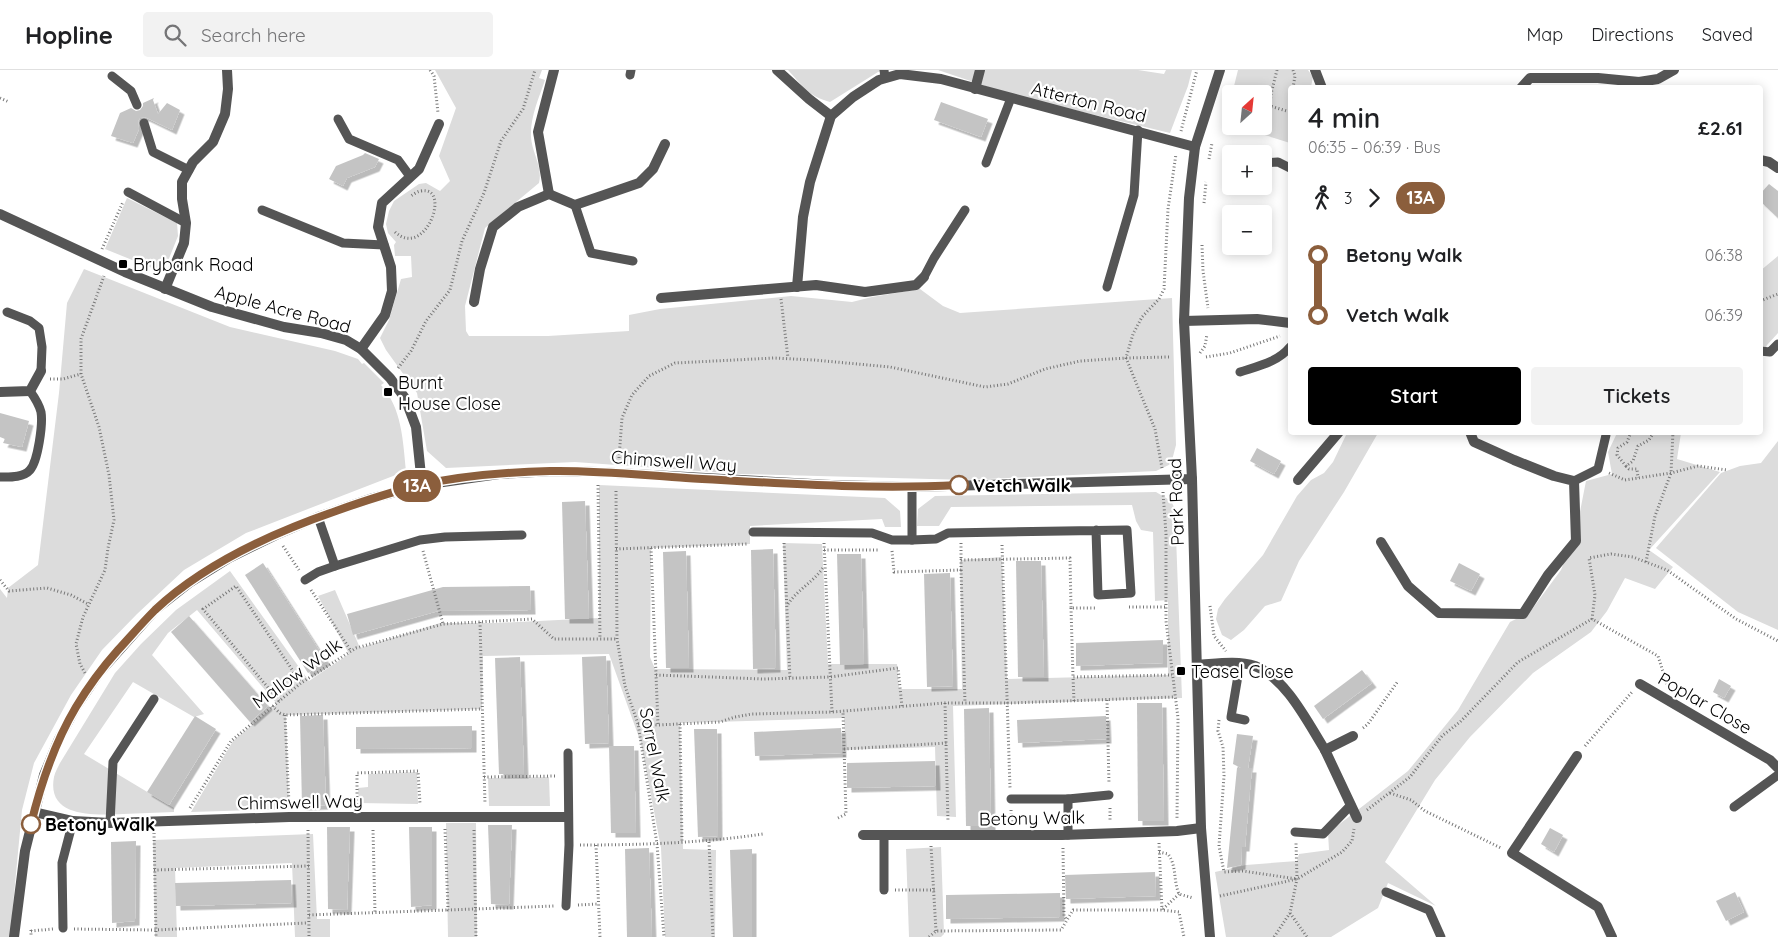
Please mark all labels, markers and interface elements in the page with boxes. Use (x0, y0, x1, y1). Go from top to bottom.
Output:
search box (143, 12, 493, 57)
text: Hopline (25, 20, 113, 50)
icon: search (161, 21, 189, 49)
text: Search here (201, 23, 306, 47)
text: Map (1526, 23, 1563, 46)
text: Directions (1591, 23, 1674, 46)
text: Saved (1702, 23, 1753, 46)
street label: Atterton Road (1029, 77, 1149, 127)
north arrow (1222, 85, 1272, 135)
map controls (1222, 85, 1272, 255)
text: 4 min (1308, 100, 1380, 135)
text: £2.61 (1698, 116, 1743, 140)
text: 06:35 – 06:39 · Bus (1308, 137, 1440, 157)
button: + (1222, 145, 1272, 195)
icon: walk (1308, 184, 1336, 212)
icon: forward (1360, 184, 1388, 212)
text: 13A (1406, 186, 1435, 209)
text: 3 (1344, 188, 1352, 208)
button: − (1222, 205, 1272, 255)
text: Betony Walk (1346, 243, 1463, 267)
text: 06:38 (1705, 245, 1743, 265)
place label: Brybank Road (133, 253, 253, 276)
marker: Brybank Road (117, 258, 129, 270)
street label: Apple Acre Road (213, 280, 353, 338)
text: Vetch Walk (1346, 303, 1449, 327)
text: 06:39 (1705, 305, 1743, 325)
button: Start (1308, 367, 1521, 425)
button: Tickets (1531, 367, 1743, 425)
place label: Burnt House Close (398, 371, 501, 415)
marker: Burnt House Close (382, 386, 394, 398)
street label: Chimswell Way (610, 445, 738, 477)
street label: Park Road (1163, 458, 1189, 546)
line badge: 13A (388, 470, 446, 502)
text: 13A (403, 474, 431, 497)
place label: Vetch Walk (973, 474, 1071, 497)
marker: Vetch Walk (949, 475, 969, 495)
street label: Mallow Walk (248, 633, 346, 713)
place label: Teasel Close (1191, 660, 1294, 683)
marker: Teasel Close (1175, 665, 1187, 677)
street label: Poplar Close (1654, 667, 1756, 739)
street label: Sorrel Walk (635, 706, 675, 804)
street label: Chimswell Way (237, 789, 363, 815)
street label: Betony Walk (979, 806, 1085, 830)
place label: Betony Walk (45, 813, 155, 836)
marker: Betony Walk (21, 814, 41, 834)

